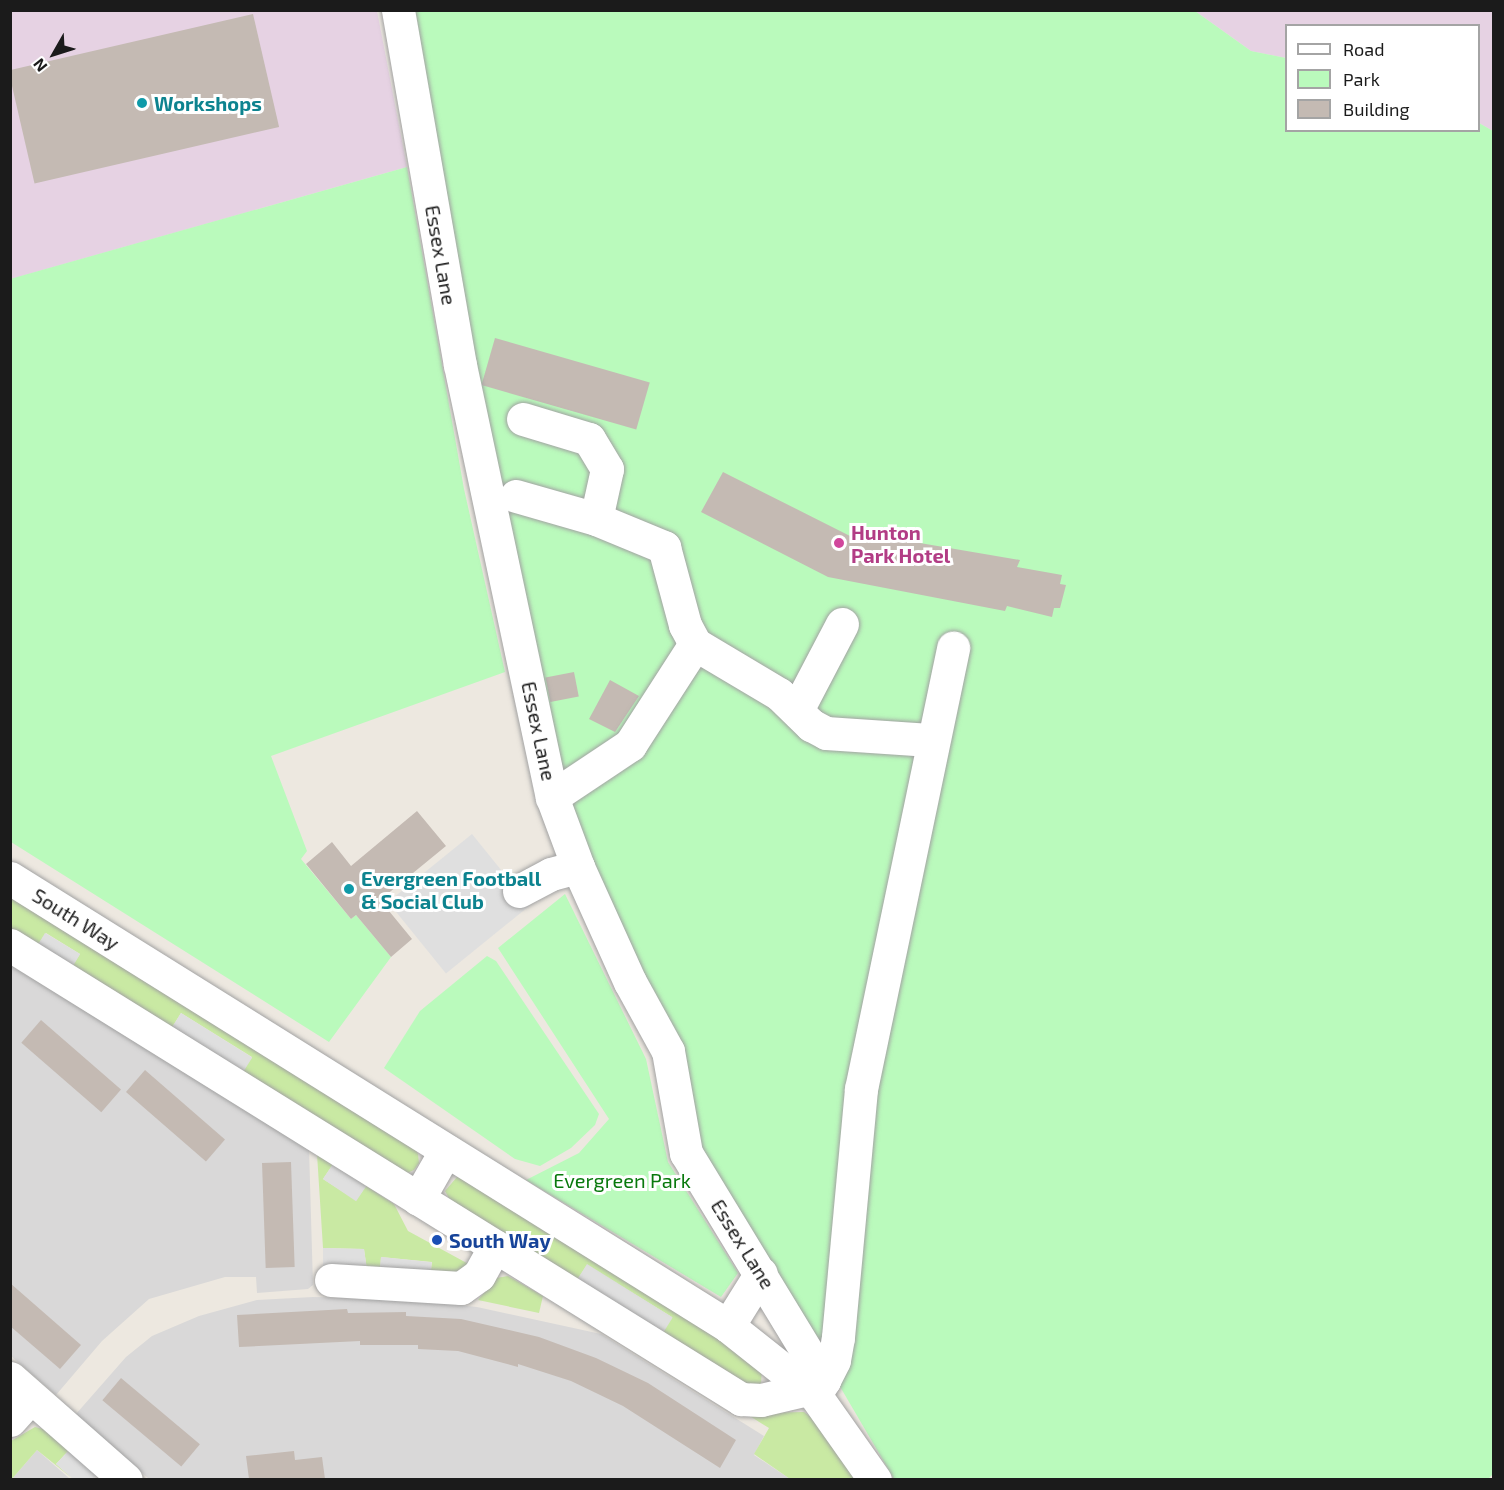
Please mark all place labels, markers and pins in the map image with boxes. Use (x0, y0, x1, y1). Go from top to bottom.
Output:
place label: Workshops (154, 91, 262, 115)
marker: Workshops (135, 96, 149, 110)
place label: Hunton Park Hotel (851, 520, 950, 567)
marker: Hunton Park Hotel (832, 536, 846, 550)
place label: Evergreen Football & Social Club (361, 866, 541, 913)
marker: Evergreen Football & Social Club (342, 882, 356, 896)
place label: South Way (449, 1228, 551, 1252)
marker: South Way (430, 1233, 444, 1247)

